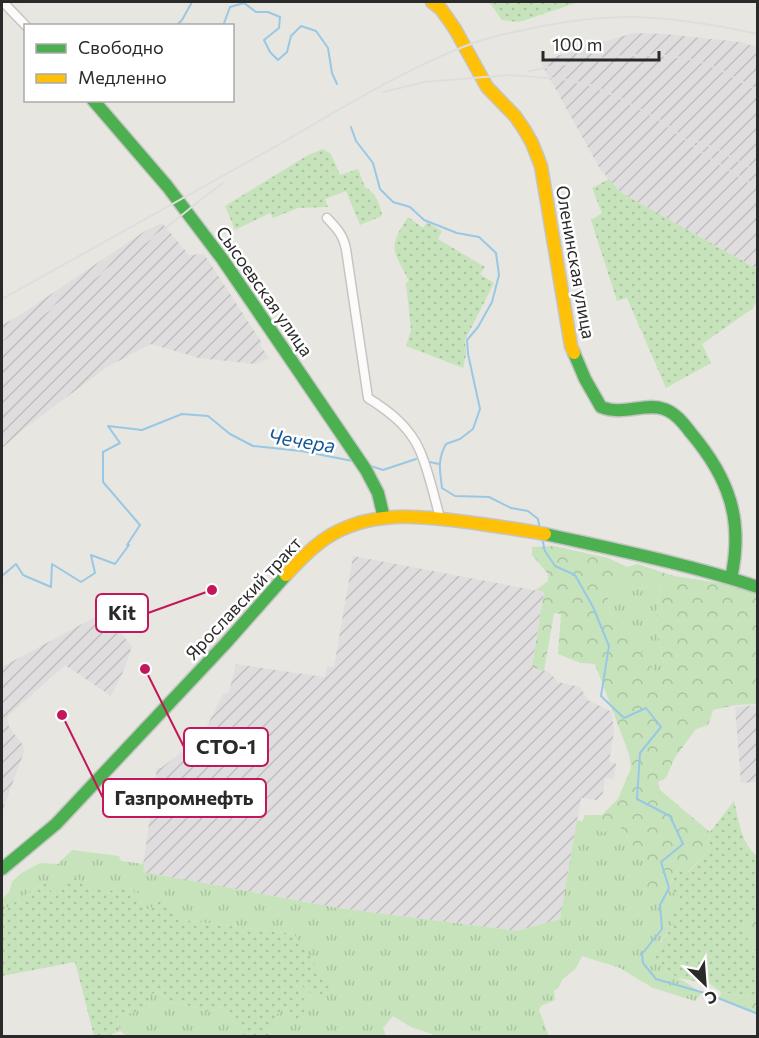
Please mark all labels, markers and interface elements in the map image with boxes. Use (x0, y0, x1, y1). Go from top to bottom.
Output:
legend (24, 24, 234, 102)
scale bar (543, 24, 658, 62)
text: 100 m (552, 33, 602, 55)
text: Свободно (78, 36, 164, 58)
text: Медленно (78, 66, 167, 88)
street label: Оленинская улица (552, 184, 600, 340)
street label: Сысоевская улица (212, 222, 318, 360)
water label: Чечера (267, 423, 337, 457)
street label: Ярославский тракт (180, 531, 306, 664)
callout: Kit (96, 594, 148, 632)
text: Kit (108, 600, 136, 624)
callout: СТО-1 (184, 728, 268, 766)
text: СТО-1 (196, 734, 256, 758)
callout: Газпромнефть (103, 779, 266, 817)
text: Газпромнефть (114, 785, 254, 809)
north arrow (675, 954, 735, 1014)
text: С (703, 987, 721, 1009)

